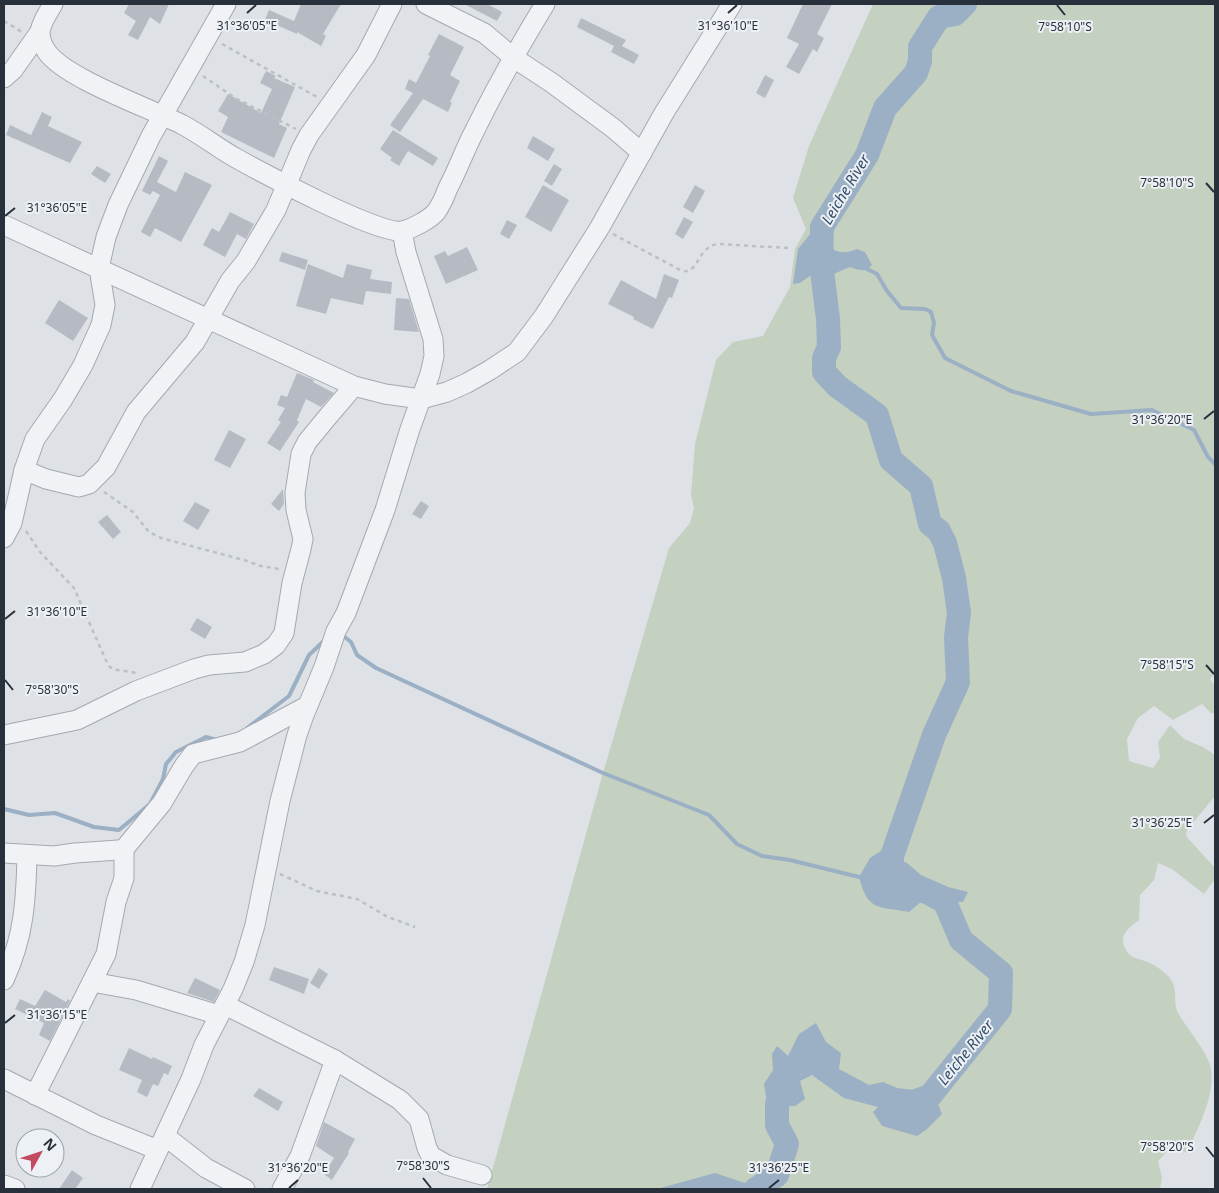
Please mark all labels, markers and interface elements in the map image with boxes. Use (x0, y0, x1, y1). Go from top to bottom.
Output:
text: 31°36'05"E (217, 17, 277, 34)
text: 31°36'10"E (698, 17, 758, 34)
text: 7°58'10"S (1038, 18, 1092, 35)
water label: Leiche River (816, 149, 874, 228)
text: 7°58'10"S (1140, 174, 1194, 191)
text: 31°36'05"E (27, 199, 87, 216)
text: 31°36'20"E (1132, 411, 1192, 428)
text: 31°36'10"E (27, 603, 87, 620)
text: 7°58'15"S (1140, 656, 1194, 673)
text: 7°58'30"S (25, 681, 79, 698)
text: 31°36'25"E (1132, 814, 1192, 831)
text: 31°36'15"E (27, 1006, 87, 1023)
water label: Leiche River (933, 1014, 998, 1089)
north arrow (15, 1128, 65, 1178)
text: N (39, 1134, 61, 1155)
text: 7°58'20"S (1140, 1138, 1194, 1155)
text: 7°58'30"S (396, 1157, 450, 1174)
text: 31°36'20"E (268, 1159, 328, 1176)
text: 31°36'25"E (749, 1159, 809, 1176)

